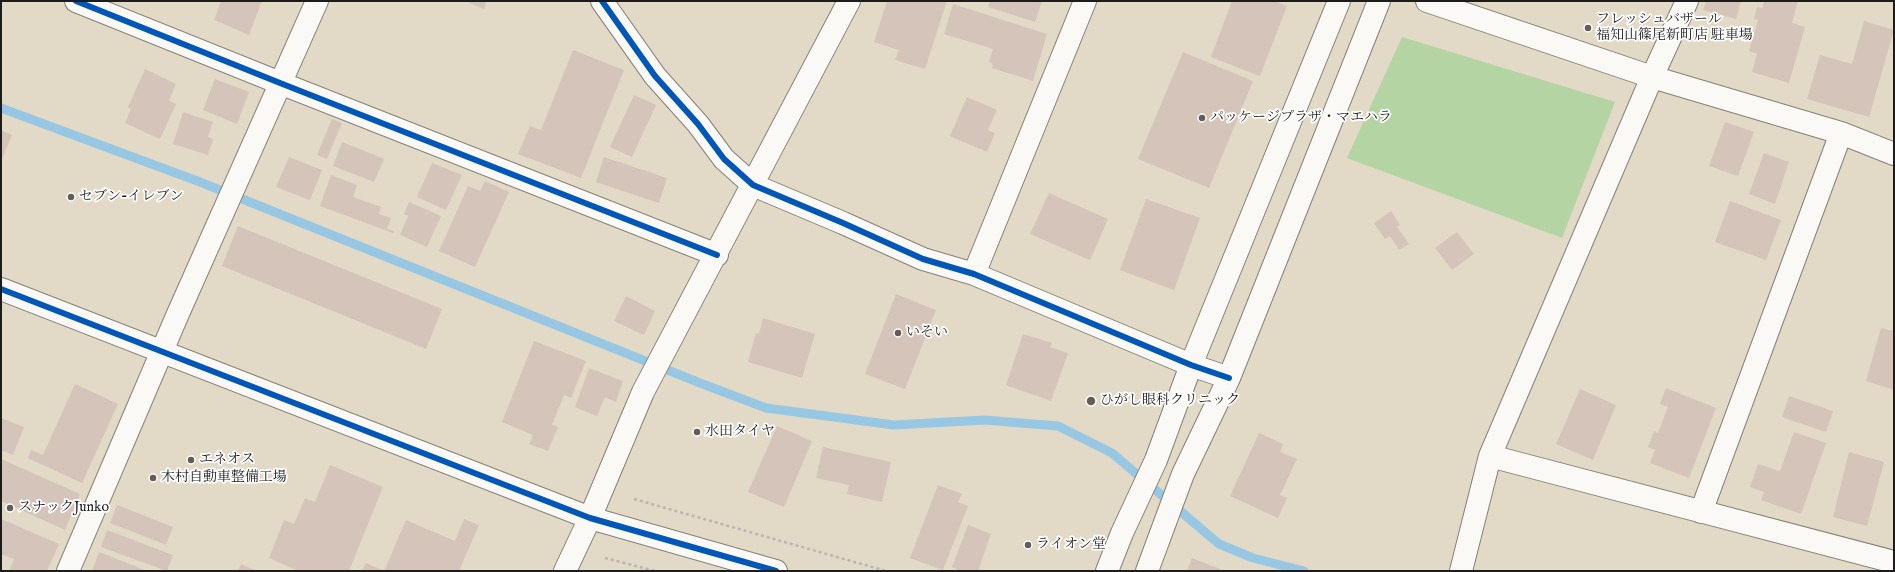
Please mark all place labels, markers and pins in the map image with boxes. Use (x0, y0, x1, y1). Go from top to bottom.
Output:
place label: フレッシュバザール 福知山篠尾新町店 駐車場 (1596, 12, 1753, 44)
marker: フレッシュバザール 福知山篠尾新町店 駐車場 (1583, 23, 1593, 33)
place label: パッケージプラザ・マエハラ (1210, 110, 1392, 126)
marker: パッケージプラザ・マエハラ (1197, 113, 1207, 123)
place label: セブン-イレブン (79, 189, 184, 205)
marker: セブン-イレブン (66, 192, 76, 202)
place label: いそい (906, 325, 948, 341)
marker: いそい (893, 328, 903, 338)
place label: ひがし眼科クリニック (1100, 393, 1240, 409)
marker: ひがし眼科クリニック (1085, 395, 1097, 407)
place label: 水田タイヤ (705, 424, 775, 440)
marker: 水田タイヤ (692, 427, 702, 437)
place label: エネオス (199, 452, 255, 468)
marker: エネオス (186, 455, 196, 465)
place label: 木村自動車整備工場 (161, 470, 287, 486)
marker: 木村自動車整備工場 (148, 473, 158, 483)
place label: スナックJunko (18, 500, 109, 516)
marker: スナックJunko (5, 503, 15, 513)
place label: ライオン堂 (1036, 537, 1106, 553)
marker: ライオン堂 (1023, 540, 1033, 550)

